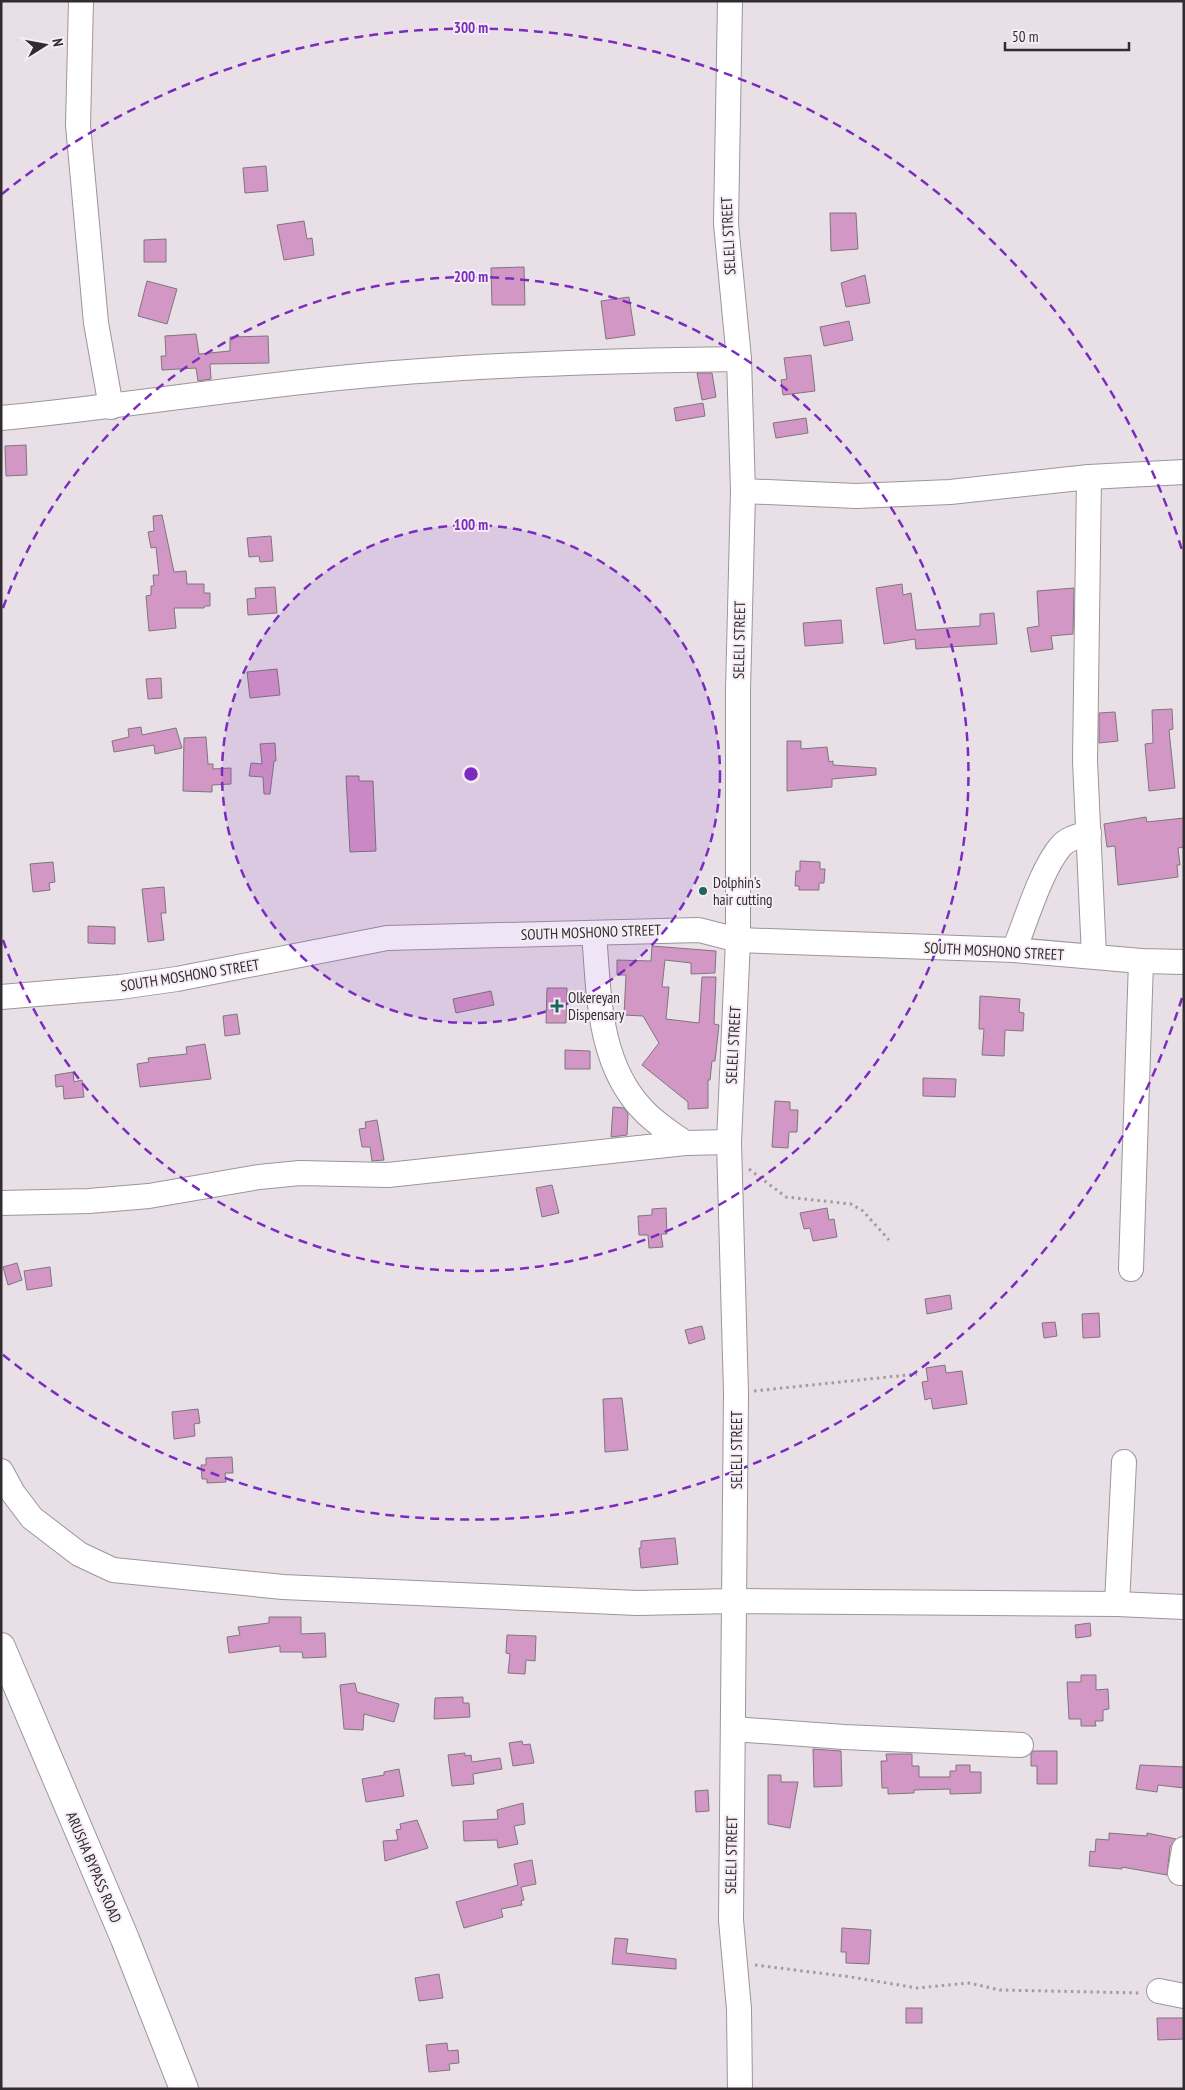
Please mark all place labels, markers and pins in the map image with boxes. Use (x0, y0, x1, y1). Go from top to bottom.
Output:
centre of rings (462, 765, 480, 783)
place label: Dolphin's hair cutting (713, 873, 773, 909)
marker: Dolphin's hair cutting (697, 885, 709, 897)
place label: Olkereyan Dispensary (568, 988, 625, 1024)
marker: Olkereyan Dispensary (550, 999, 564, 1013)

